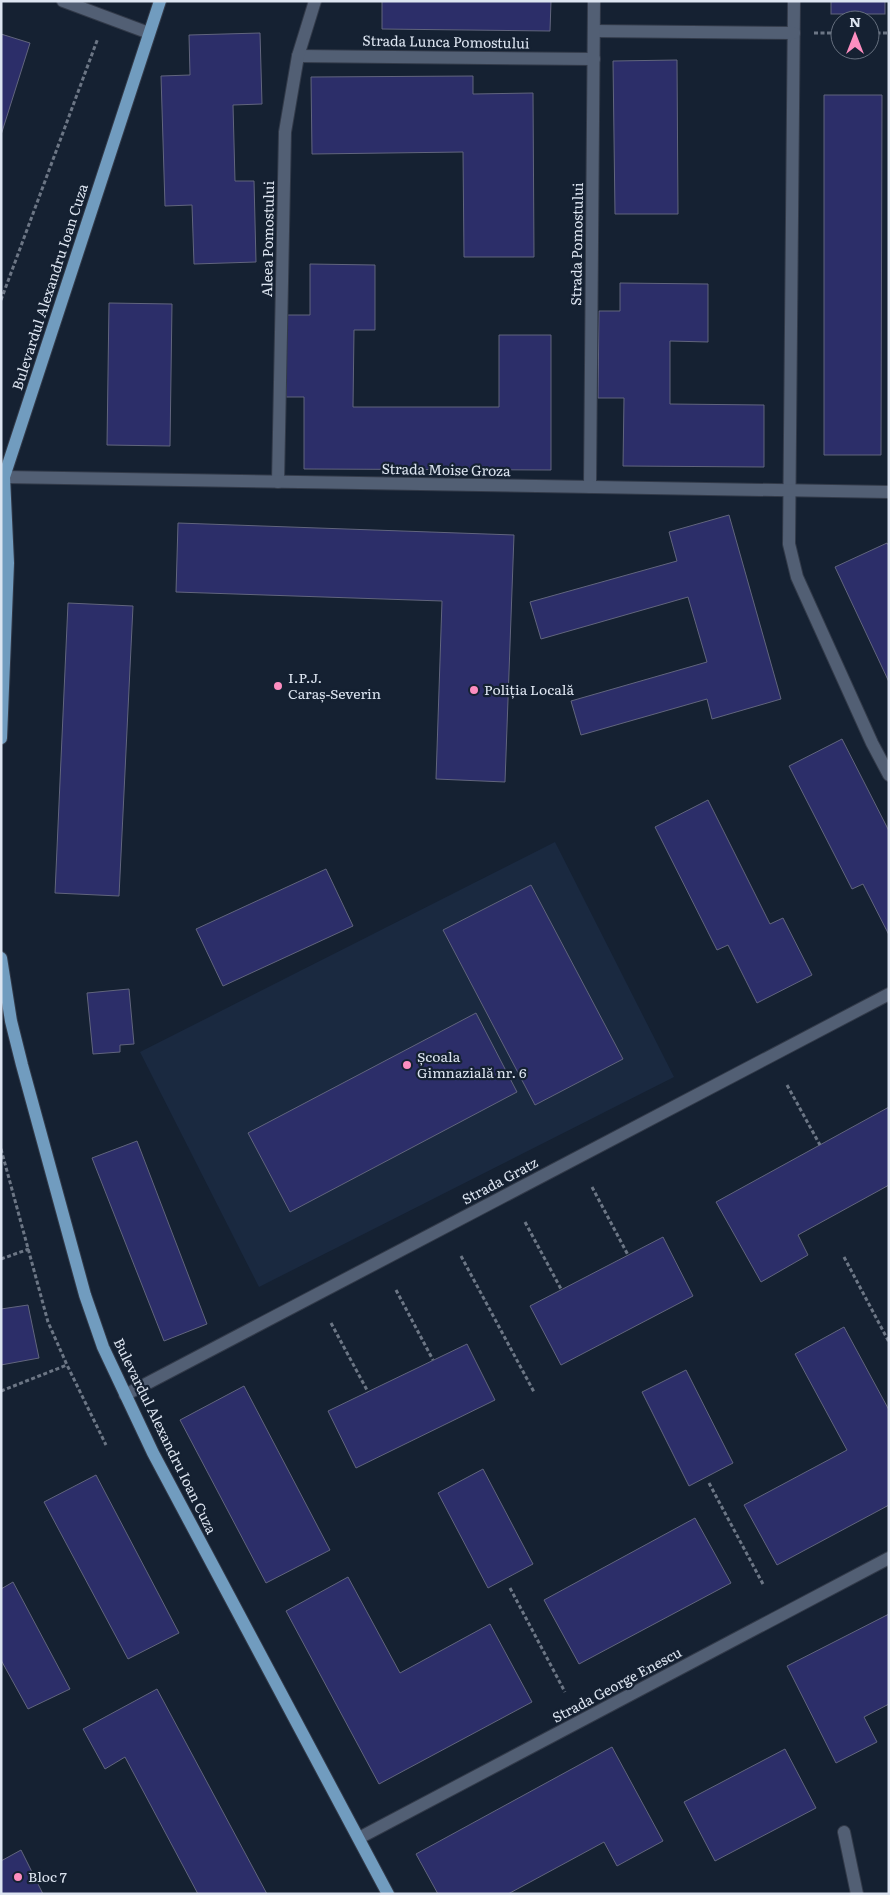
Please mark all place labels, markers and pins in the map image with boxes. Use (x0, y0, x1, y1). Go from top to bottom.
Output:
place label: I.P.J. Caraș-Severin (288, 667, 381, 703)
place label: Poliția Locală (484, 679, 574, 699)
marker: I.P.J. Caraș-Severin (272, 680, 284, 692)
marker: Poliția Locală (468, 684, 480, 696)
place label: Școala Gimnazială nr. 6 (417, 1046, 527, 1082)
marker: Școala Gimnazială nr. 6 (401, 1059, 413, 1071)
place label: Bloc 7 (28, 1866, 67, 1886)
marker: Bloc 7 (12, 1871, 24, 1883)

